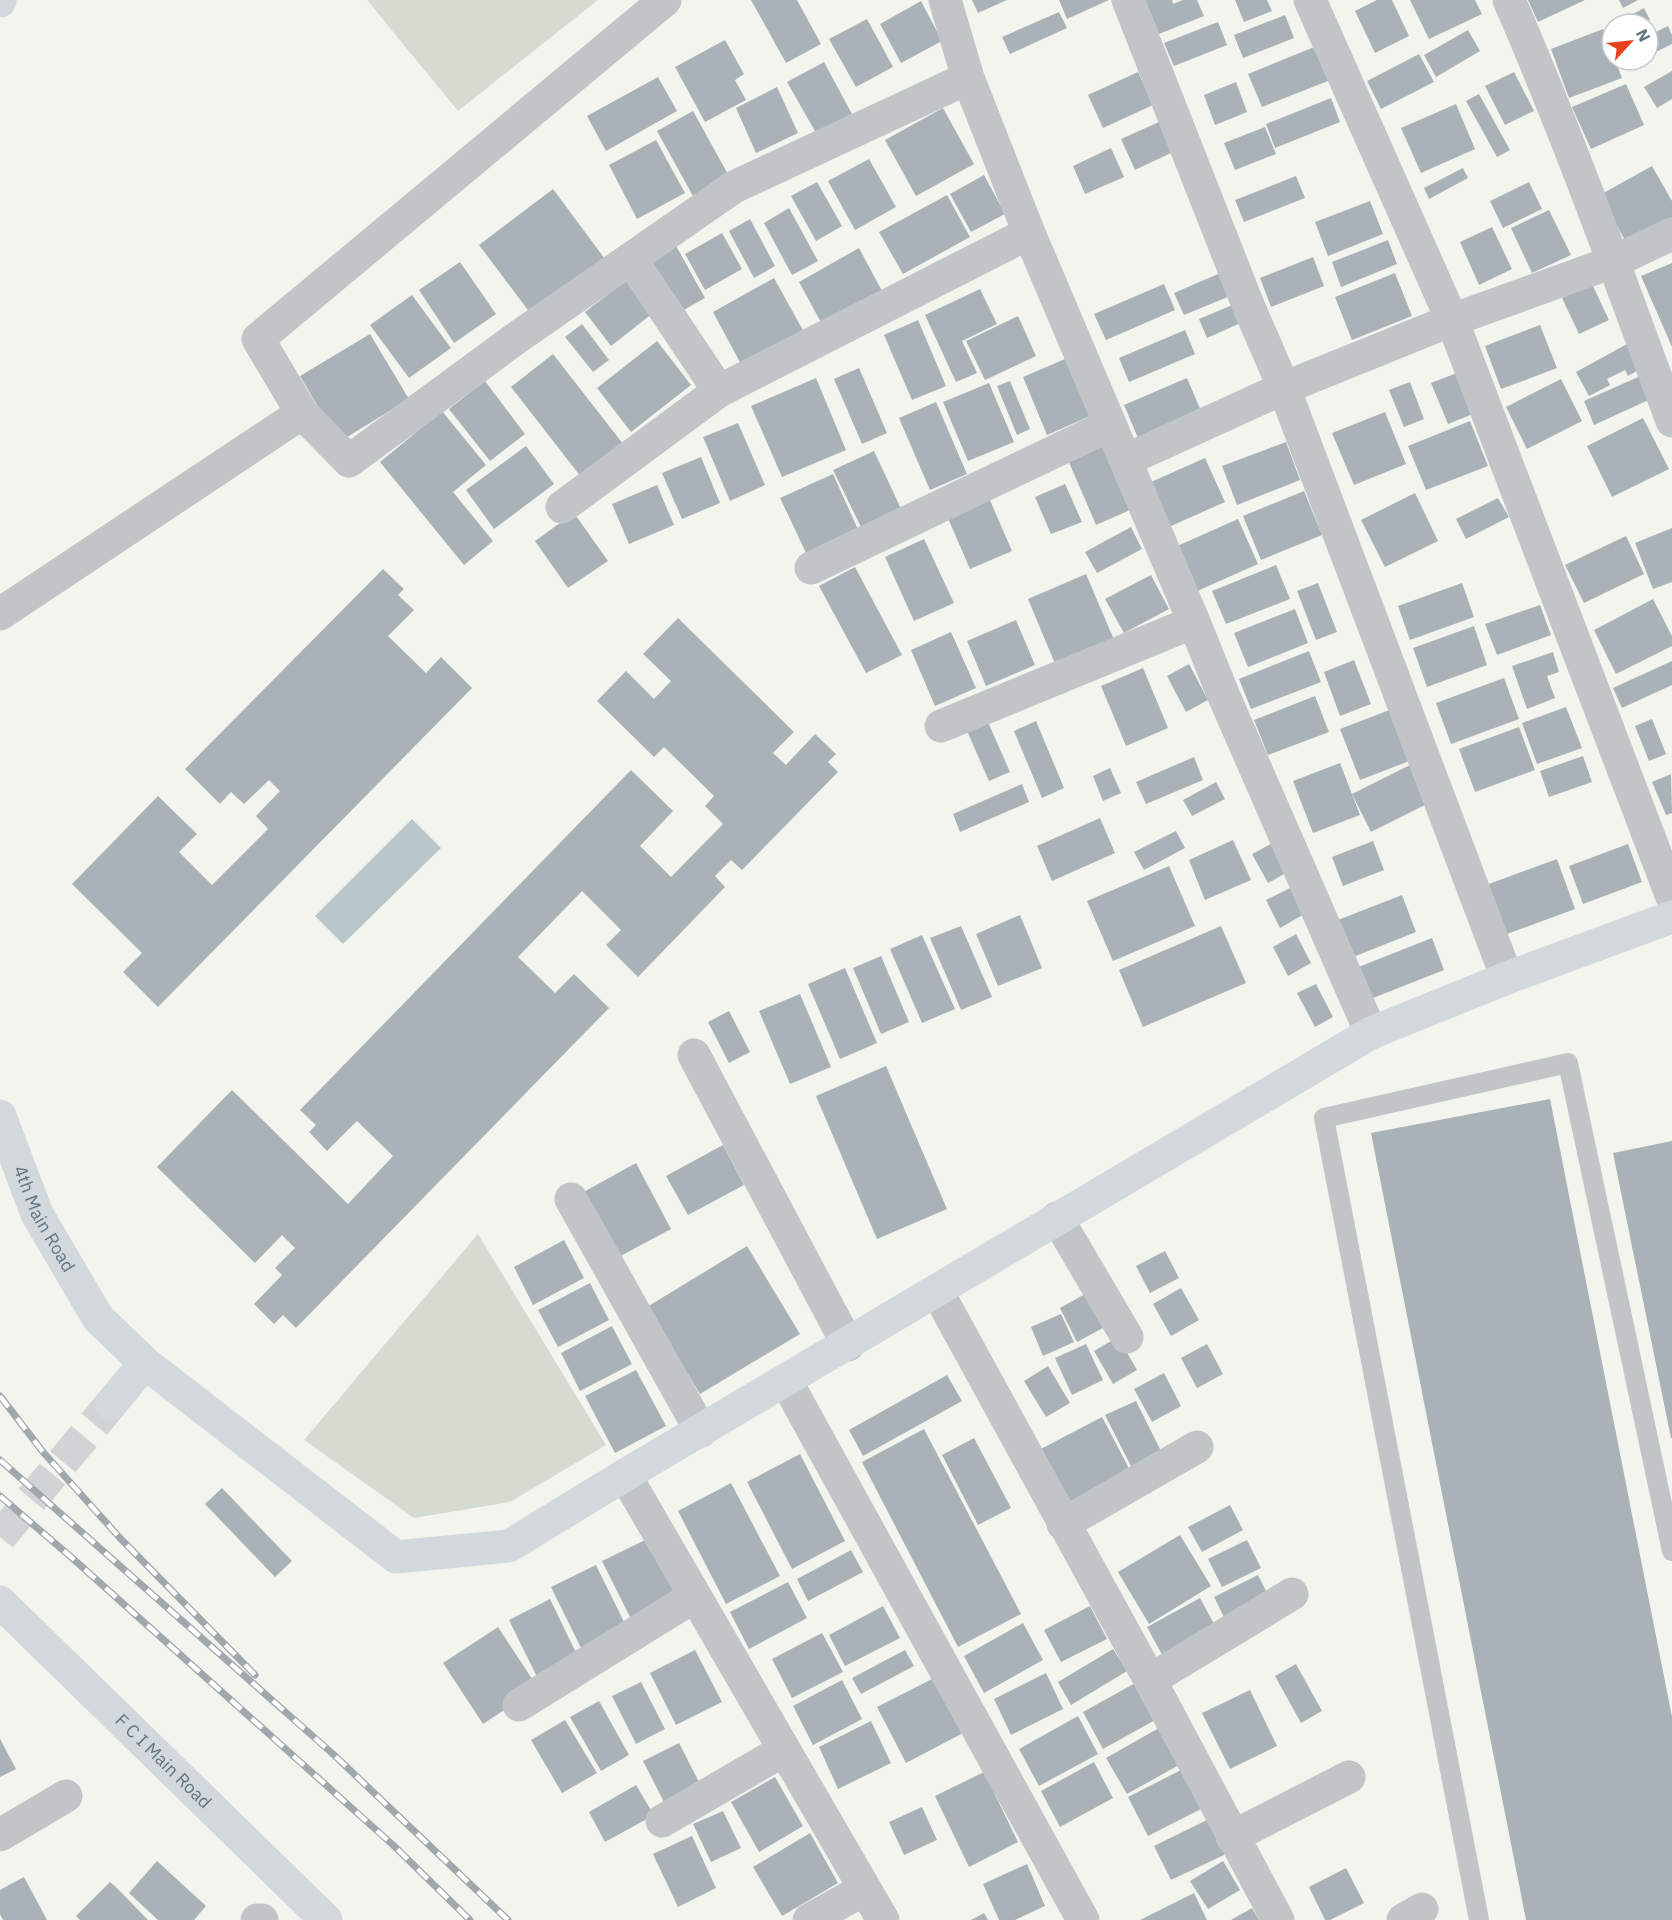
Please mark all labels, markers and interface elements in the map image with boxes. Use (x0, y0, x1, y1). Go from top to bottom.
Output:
north arrow (1600, 12, 1660, 72)
text: N (1632, 25, 1655, 45)
street label: 4th Main Road (9, 1162, 80, 1276)
street label: F C I Main Road (110, 1709, 217, 1813)

